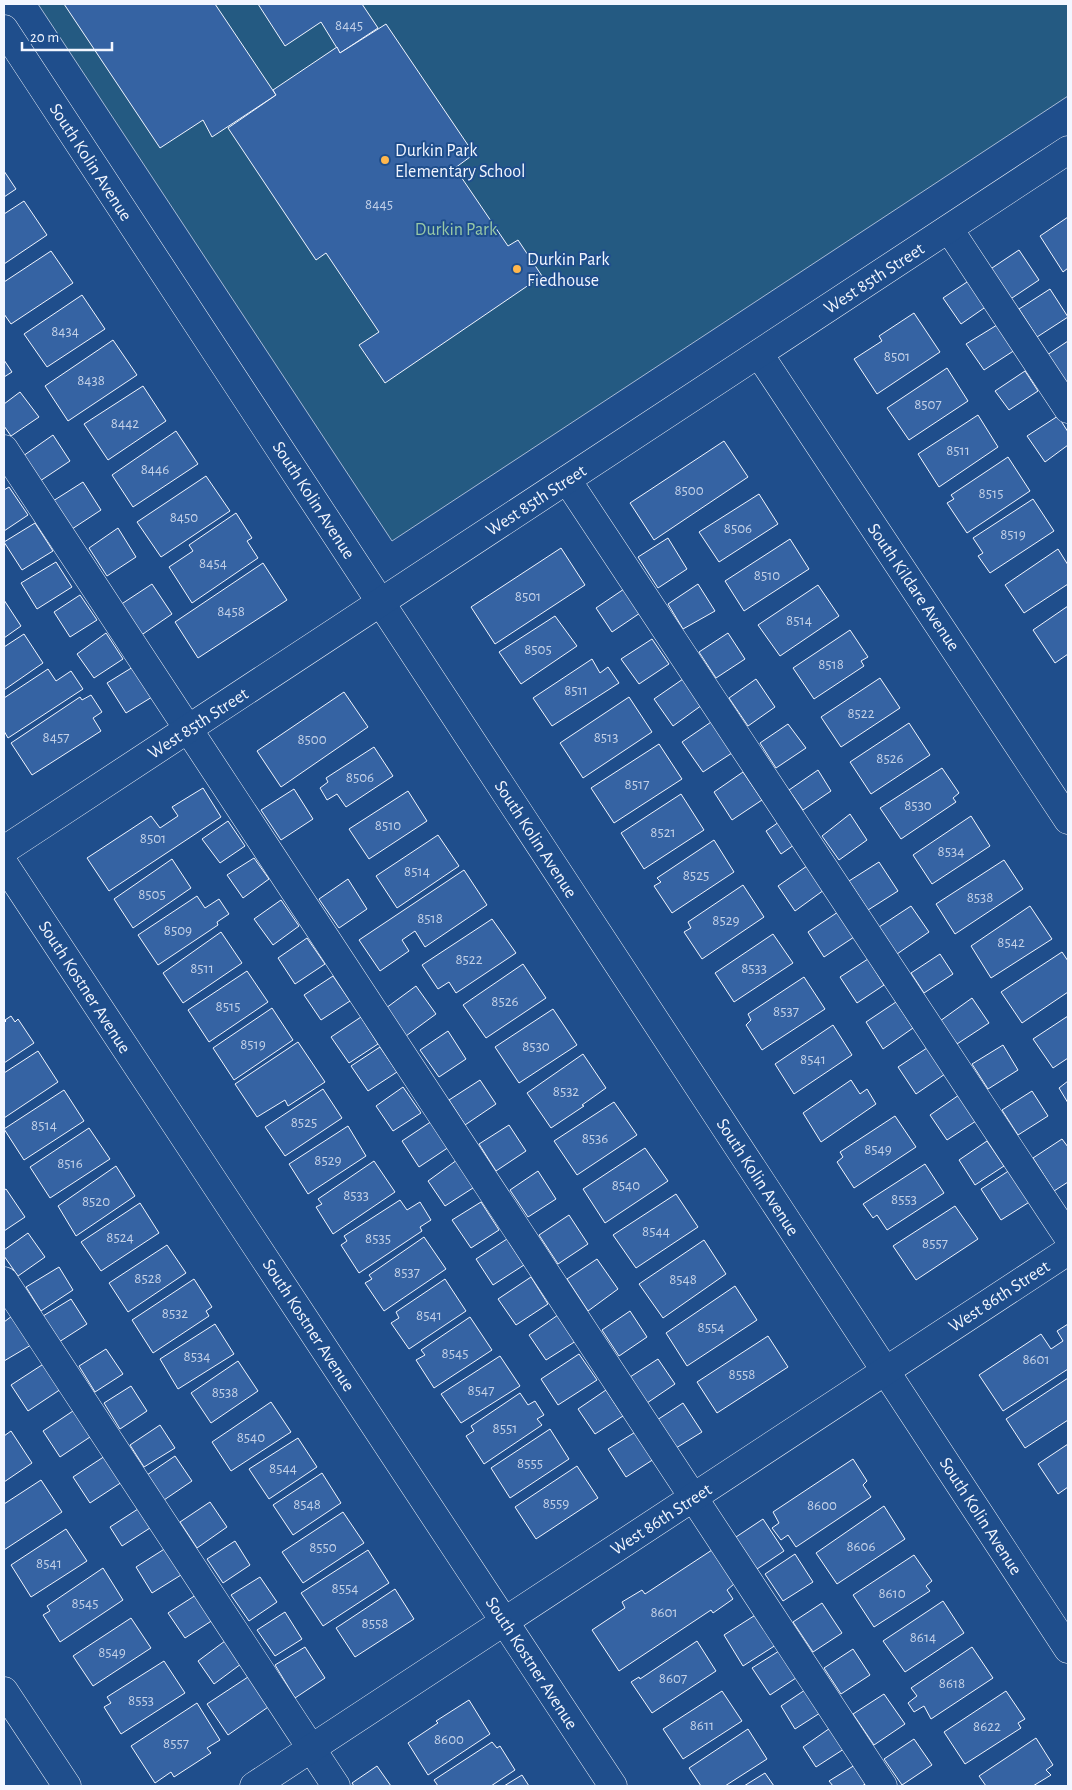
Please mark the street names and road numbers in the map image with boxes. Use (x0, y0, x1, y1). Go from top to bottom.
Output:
street label: South Kolin Avenue (46, 101, 135, 224)
street label: West 85th Street (821, 240, 928, 318)
street label: South Kolin Avenue (269, 439, 358, 562)
street label: West 85th Street (483, 462, 590, 540)
street label: South Kildare Avenue (864, 520, 963, 655)
street label: West 85th Street (145, 685, 252, 763)
street label: South Kolin Avenue (491, 778, 580, 901)
street label: South Kostner Avenue (35, 918, 134, 1057)
street label: South Kolin Avenue (713, 1116, 802, 1239)
street label: South Kostner Avenue (259, 1256, 358, 1395)
street label: West 86th Street (946, 1257, 1053, 1336)
street label: South Kolin Avenue (936, 1455, 1025, 1578)
street label: West 86th Street (608, 1480, 715, 1559)
street label: South Kostner Avenue (482, 1594, 581, 1733)

